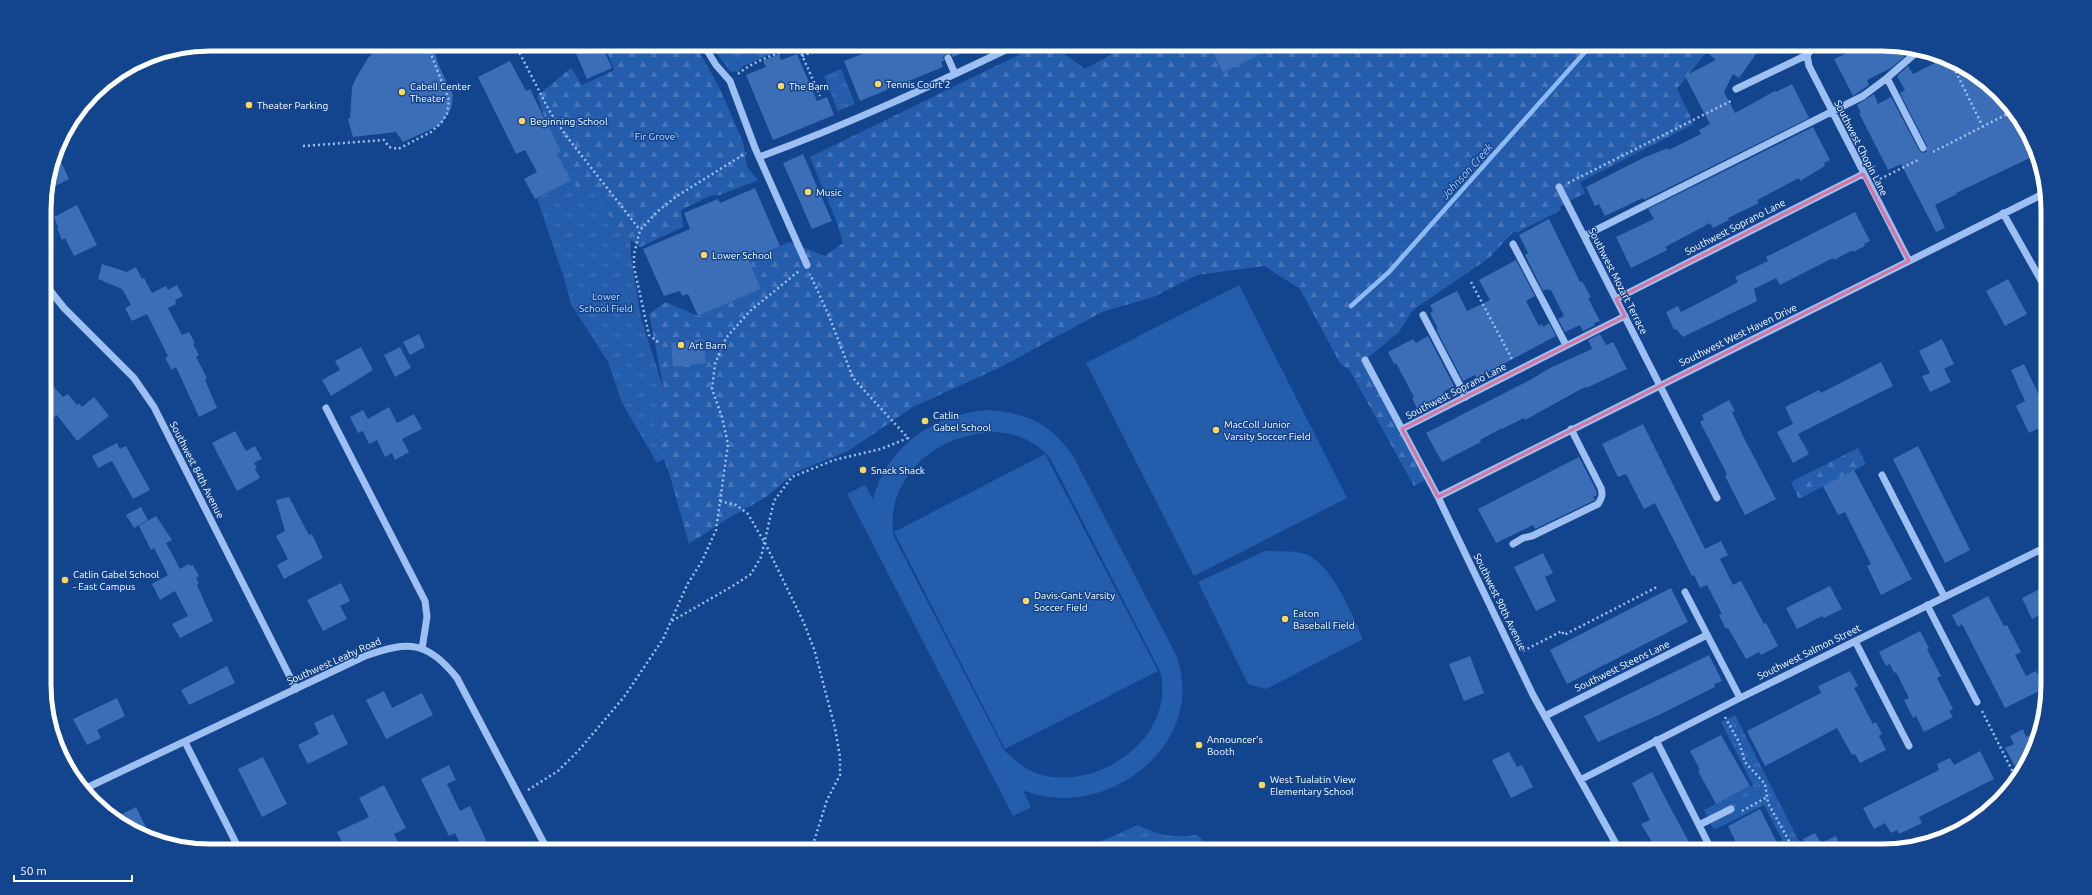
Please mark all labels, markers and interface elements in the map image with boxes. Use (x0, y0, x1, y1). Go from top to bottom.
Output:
marker: Tennis Court 2 (873, 79, 883, 89)
place label: Tennis Court 2 (886, 79, 950, 90)
place label: Cabell Center Theater (410, 81, 471, 104)
marker: The Barn (776, 81, 786, 91)
place label: The Barn (789, 81, 829, 92)
marker: Cabell Center Theater (397, 87, 407, 97)
street label: Southwest Chopin Lane (1832, 98, 1890, 198)
marker: Theater Parking (244, 100, 254, 110)
place label: Theater Parking (257, 100, 328, 111)
marker: Beginning School (517, 116, 527, 126)
place label: Beginning School (530, 116, 608, 127)
park label: Fir Grove (635, 131, 675, 142)
water label: Johnson Creek (1438, 141, 1495, 202)
marker: Music (803, 187, 813, 197)
place label: Music (816, 187, 842, 198)
street label: Southwest Soprano Lane (1683, 197, 1787, 257)
street label: Southwest Mozart Terrace (1586, 226, 1650, 336)
marker: Lower School (699, 250, 709, 260)
place label: Lower School (712, 250, 773, 261)
park label: Lower School Field (579, 291, 633, 314)
street label: Southwest West Haven Drive (1677, 302, 1799, 368)
marker: Art Barn (676, 340, 686, 350)
place label: Art Barn (689, 340, 727, 351)
street label: Southwest Soprano Lane (1404, 361, 1508, 421)
place label: Catlin Gabel School (933, 410, 991, 433)
marker: Catlin Gabel School (920, 416, 930, 426)
place label: MacColl Junior Varsity Soccer Field (1224, 419, 1311, 442)
street label: Southwest 84th Avenue (168, 420, 226, 520)
marker: MacColl Junior Varsity Soccer Field (1211, 425, 1221, 435)
marker: Snack Shack (858, 465, 868, 475)
place label: Snack Shack (871, 465, 925, 476)
street label: Southwest 90th Avenue (1472, 551, 1528, 653)
place label: Catlin Gabel School - East Campus (73, 569, 160, 592)
marker: Catlin Gabel School - East Campus (60, 575, 70, 585)
place label: Davis-Gant Varsity Soccer Field (1034, 590, 1115, 613)
marker: Davis-Gant Varsity Soccer Field (1021, 596, 1031, 606)
place label: Eaton Baseball Field (1293, 608, 1355, 631)
marker: Eaton Baseball Field (1280, 614, 1290, 624)
street label: Southwest Salmon Street (1756, 622, 1863, 682)
street label: Southwest Leahy Road (285, 635, 383, 687)
street label: Southwest Steens Lane (1573, 638, 1671, 694)
place label: Announcer's Booth (1207, 734, 1263, 757)
marker: Announcer's Booth (1194, 740, 1204, 750)
place label: West Tualatin View Elementary School (1270, 774, 1356, 797)
marker: West Tualatin View Elementary School (1257, 780, 1267, 790)
scale bar (14, 857, 132, 883)
text: 50 m (20, 864, 47, 877)

